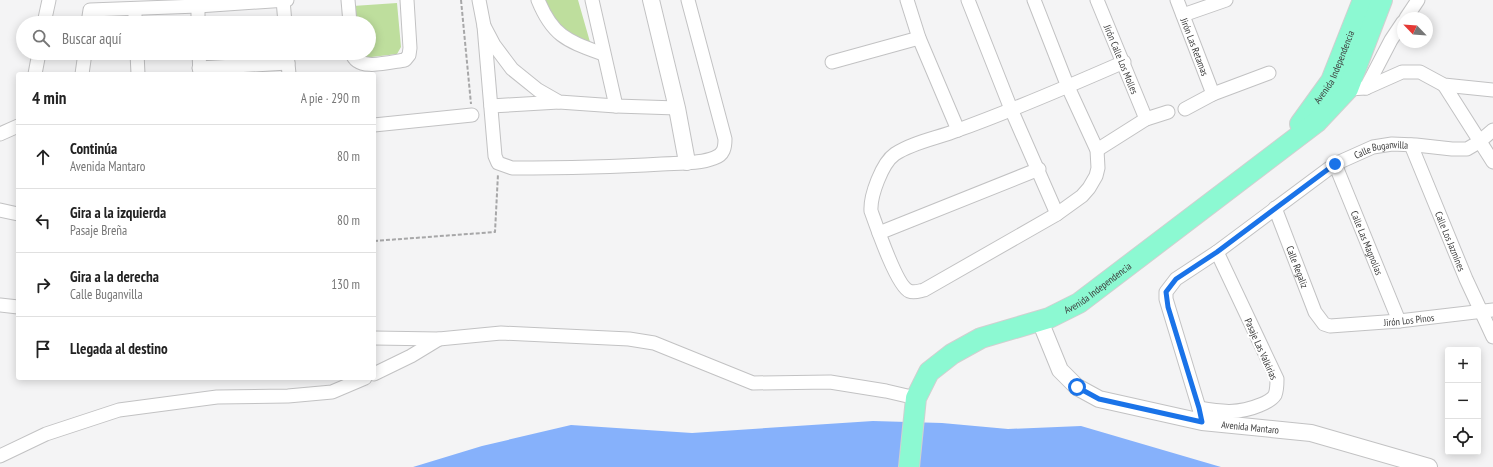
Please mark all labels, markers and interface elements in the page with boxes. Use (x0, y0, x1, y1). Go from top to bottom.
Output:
north arrow (1397, 12, 1433, 48)
street label: Jirón Las Retamas (1178, 15, 1212, 78)
search box (16, 16, 376, 60)
street label: Jirón Calle Los Molles (1101, 22, 1142, 96)
icon: search (30, 27, 52, 49)
street label: Avenida Independencia (1310, 28, 1357, 106)
text: Buscar aquí (62, 29, 122, 48)
text: 4 min (32, 87, 66, 109)
text: A pie · 290 m (301, 90, 360, 107)
street label: Calle Buganvilla (1352, 137, 1408, 161)
text: Continúa (70, 139, 117, 158)
icon: ahead (32, 146, 54, 168)
text: 80 m (337, 148, 360, 165)
route end (1326, 155, 1344, 173)
text: Avenida Mantaro (70, 158, 145, 175)
text: Gira a la izquierda (70, 203, 166, 222)
street label: Calle Las Magnolias (1348, 209, 1386, 277)
street label: Calle Los Jazmines (1432, 209, 1469, 274)
icon: left (32, 210, 54, 232)
text: 80 m (337, 212, 360, 229)
text: Pasaje Breña (70, 222, 127, 239)
street label: Calle Regaliz (1284, 244, 1312, 290)
street label: Avenida Independencia (1062, 259, 1134, 316)
text: Gira a la derecha (70, 267, 159, 286)
icon: right (32, 274, 54, 296)
text: 130 m (331, 276, 360, 293)
text: Calle Buganvilla (70, 286, 143, 303)
street label: Jirón Los Pinos (1382, 310, 1435, 329)
street label: Pasaje Las Valkirias (1242, 316, 1281, 382)
icon: arrive (32, 338, 54, 360)
text: Llegada al destino (70, 339, 168, 358)
map controls (1445, 347, 1481, 455)
button: + (1445, 347, 1481, 383)
route start (1068, 378, 1086, 396)
button: − (1445, 383, 1481, 419)
street label: Avenida Mantaro (1221, 417, 1280, 436)
button: locate (1445, 419, 1481, 455)

